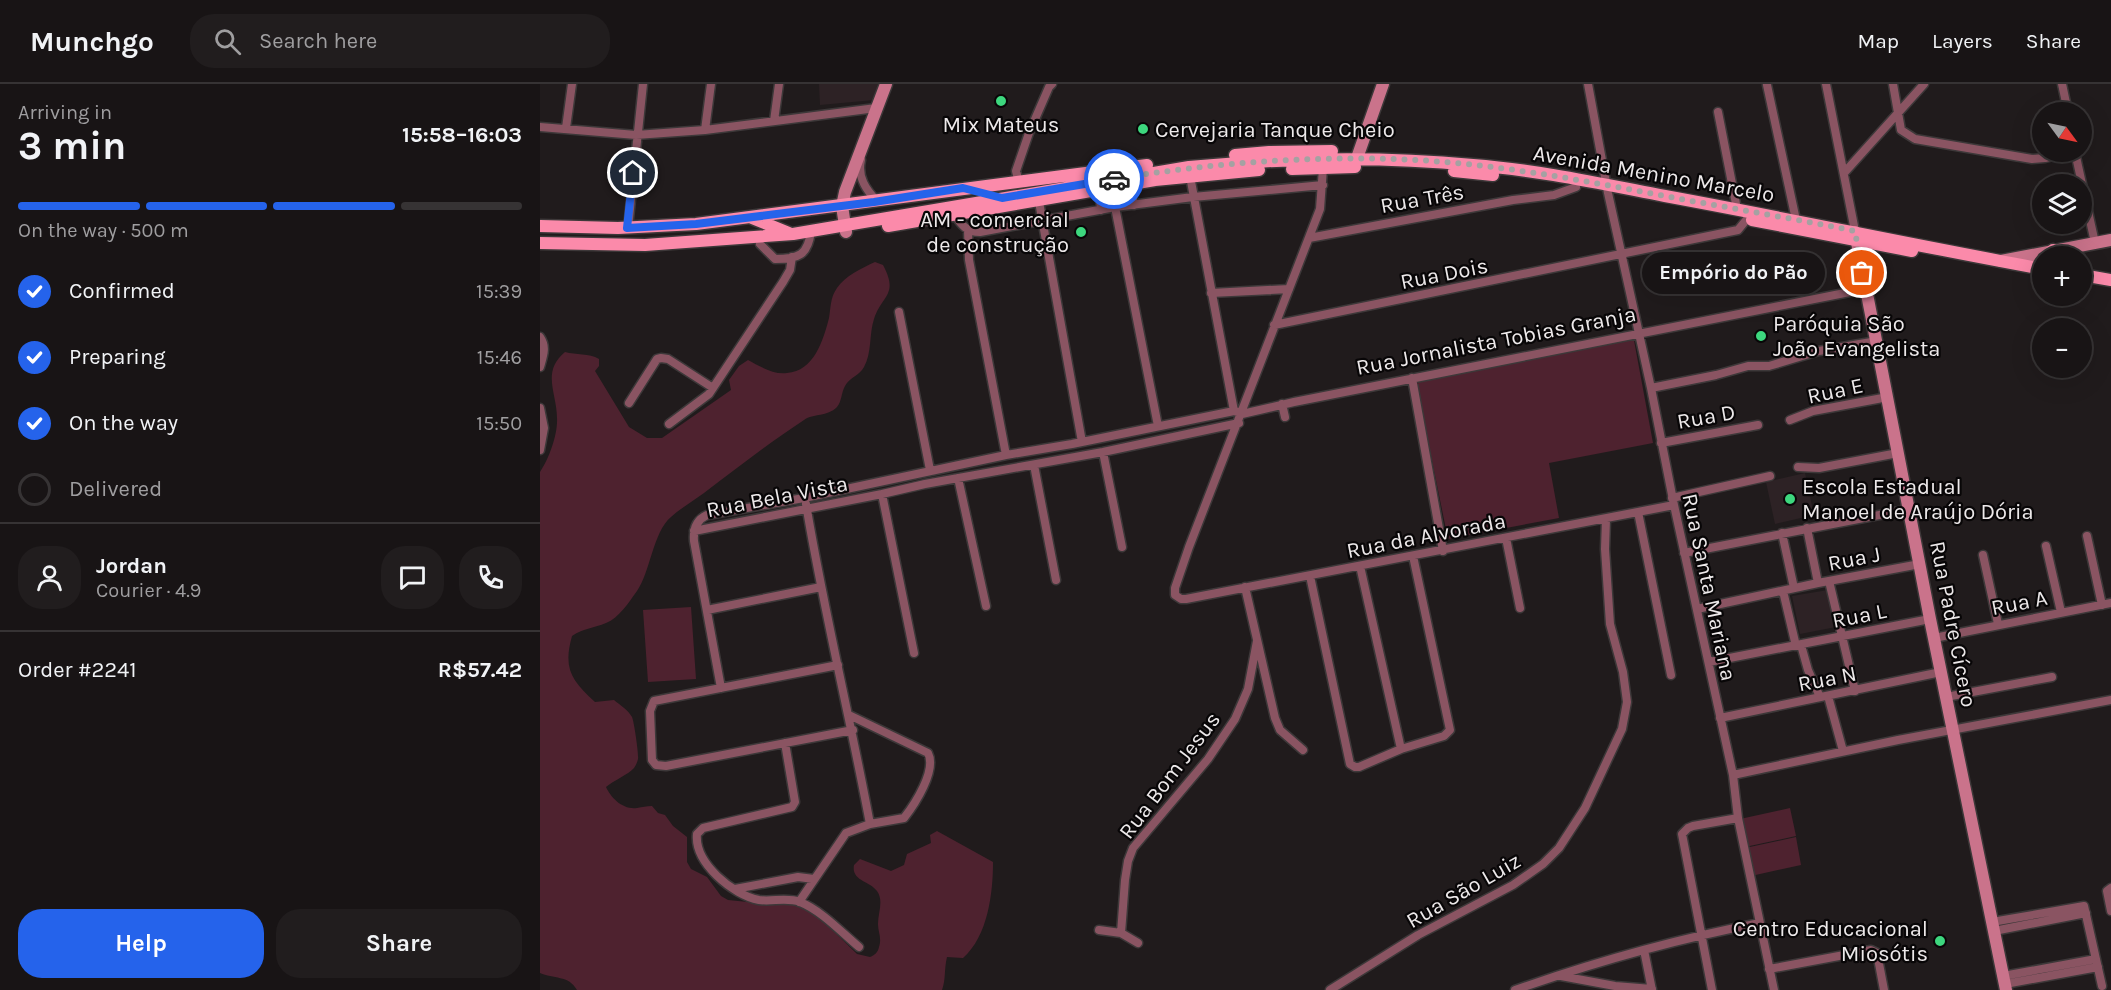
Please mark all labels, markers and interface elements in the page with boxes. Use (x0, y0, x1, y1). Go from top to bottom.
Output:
search box (190, 14, 610, 68)
text: Munchgo (30, 25, 154, 58)
icon: search (211, 25, 244, 58)
text: Search here (259, 28, 377, 54)
text: Map (1857, 29, 1899, 53)
text: Layers (1932, 29, 1993, 53)
text: Share (2026, 29, 2081, 53)
marker: Mix Mateus (994, 94, 1008, 108)
text: Arriving in (18, 101, 112, 124)
north arrow (2032, 102, 2092, 162)
map controls (2032, 102, 2092, 378)
place label: Mix Mateus (943, 112, 1059, 138)
place label: Cervejaria Tanque Cheio (1155, 117, 1395, 143)
text: 15:58–16:03 (402, 122, 522, 148)
marker: Cervejaria Tanque Cheio (1136, 122, 1150, 136)
text: 3 min (18, 123, 126, 169)
street label: Avenida Menino Marcelo (1531, 140, 1776, 208)
pin (607, 147, 658, 198)
courier (1084, 149, 1144, 209)
icon: home (616, 156, 649, 189)
icon: car (1098, 163, 1131, 196)
button: layers (2032, 174, 2092, 234)
street label: Rua Três (1378, 179, 1466, 219)
place label: AM - comercial de construção (920, 207, 1069, 258)
text: On the way · 500 m (18, 219, 189, 242)
marker: AM - comercial de construção (1074, 225, 1088, 239)
button: + (2032, 246, 2092, 306)
pin (1836, 247, 1887, 298)
callout: Empório do Pão (1643, 252, 1826, 294)
street label: Rua Dois (1398, 253, 1490, 295)
icon: bag (1845, 256, 1878, 289)
text: Empório do Pão (1659, 261, 1808, 284)
icon: check (18, 275, 51, 308)
text: Confirmed (69, 278, 175, 304)
text: 15:39 (476, 280, 522, 303)
street label: Rua Jornalista Tobias Granja (1354, 301, 1638, 381)
place label: Paróquia São João Evangelista (1773, 311, 1940, 362)
button: − (2032, 318, 2092, 378)
marker: Paróquia São João Evangelista (1754, 329, 1768, 343)
icon: check (18, 341, 51, 374)
text: Preparing (69, 344, 166, 370)
text: 15:46 (477, 346, 522, 369)
street label: Rua E (1805, 372, 1866, 410)
street label: Rua D (1675, 399, 1737, 435)
icon: check (18, 407, 51, 440)
text: On the way (69, 410, 178, 436)
text: 15:50 (476, 412, 522, 435)
street label: Rua Bela Vista (704, 471, 850, 523)
place label: Escola Estadual Manoel de Araújo Dória (1802, 474, 2034, 525)
text: Delivered (69, 476, 162, 502)
street label: Rua Santa Mariana (1676, 491, 1742, 683)
marker: Escola Estadual Manoel de Araújo Dória (1783, 492, 1797, 506)
street label: Rua da Alvorada (1344, 508, 1508, 564)
street label: Rua Padre Cícero (1924, 539, 1982, 709)
street label: Rua J (1826, 541, 1883, 577)
button: person (18, 546, 81, 609)
button: chat (381, 546, 444, 609)
button: phone (459, 546, 522, 609)
text: Jordan (96, 553, 167, 579)
text: Courier · 4.9 (96, 579, 201, 602)
street label: Rua A (1989, 585, 2050, 621)
street label: Rua L (1830, 598, 1889, 634)
text: Order #2241 (18, 657, 136, 683)
text: R$57.42 (438, 657, 522, 683)
street label: Rua N (1796, 661, 1859, 697)
street label: Rua Bom Jesus (1114, 707, 1226, 844)
street label: Rua São Luiz (1402, 848, 1525, 934)
button: Help (18, 909, 264, 978)
button: Share (276, 909, 522, 978)
place label: Centro Educacional Miosótis (1733, 916, 1928, 967)
marker: Centro Educacional Miosótis (1933, 934, 1947, 948)

